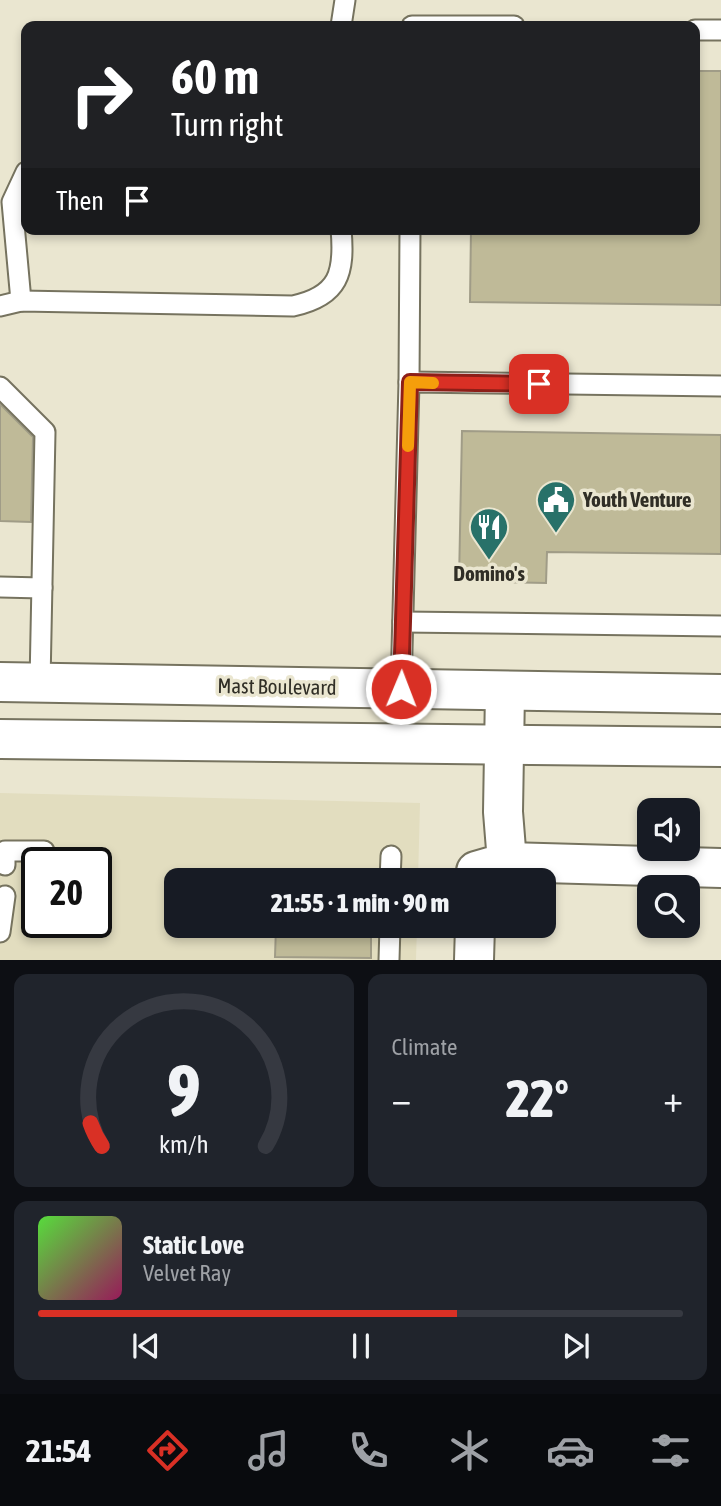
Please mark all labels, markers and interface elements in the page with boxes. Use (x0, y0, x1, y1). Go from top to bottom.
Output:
text: 60 m (171, 48, 259, 104)
icon: right (56, 49, 147, 140)
text: Turn right (171, 106, 284, 143)
icon: arrive (118, 182, 156, 220)
text: Then (56, 186, 104, 216)
pin (509, 354, 569, 414)
icon: arrive (520, 365, 558, 403)
public building icon: Youth Venture (535, 479, 577, 534)
place label: Youth Venture (582, 487, 692, 511)
restaurant icon: Domino's (468, 506, 510, 561)
place label: Domino's (453, 561, 525, 585)
position arrow (364, 652, 438, 726)
street label: Mast Boulevard (217, 673, 337, 699)
map controls (637, 798, 700, 938)
button: sound (637, 798, 700, 861)
speed limit sign: 20 (21, 847, 112, 938)
button: search (637, 875, 700, 938)
text: 21:55 · 1 min · 90 m (271, 888, 449, 918)
text: Climate (392, 1034, 457, 1060)
text: 9 (167, 1049, 201, 1132)
text: 22° (506, 1068, 569, 1128)
text: − (392, 1077, 411, 1120)
text: + (663, 1077, 683, 1120)
text: km/h (159, 1130, 209, 1158)
text: Static Love (143, 1230, 244, 1260)
text: Velvet Ray (143, 1260, 231, 1286)
icon: previous (127, 1327, 165, 1365)
icon: pause (342, 1327, 380, 1365)
icon: next (557, 1327, 595, 1365)
icon: directions (143, 1426, 192, 1475)
icon: music (244, 1426, 293, 1475)
icon: phone (344, 1426, 393, 1475)
icon: climate (445, 1426, 494, 1475)
icon: car (546, 1426, 595, 1475)
icon: filters (646, 1426, 695, 1475)
text: 21:54 (26, 1432, 92, 1469)

